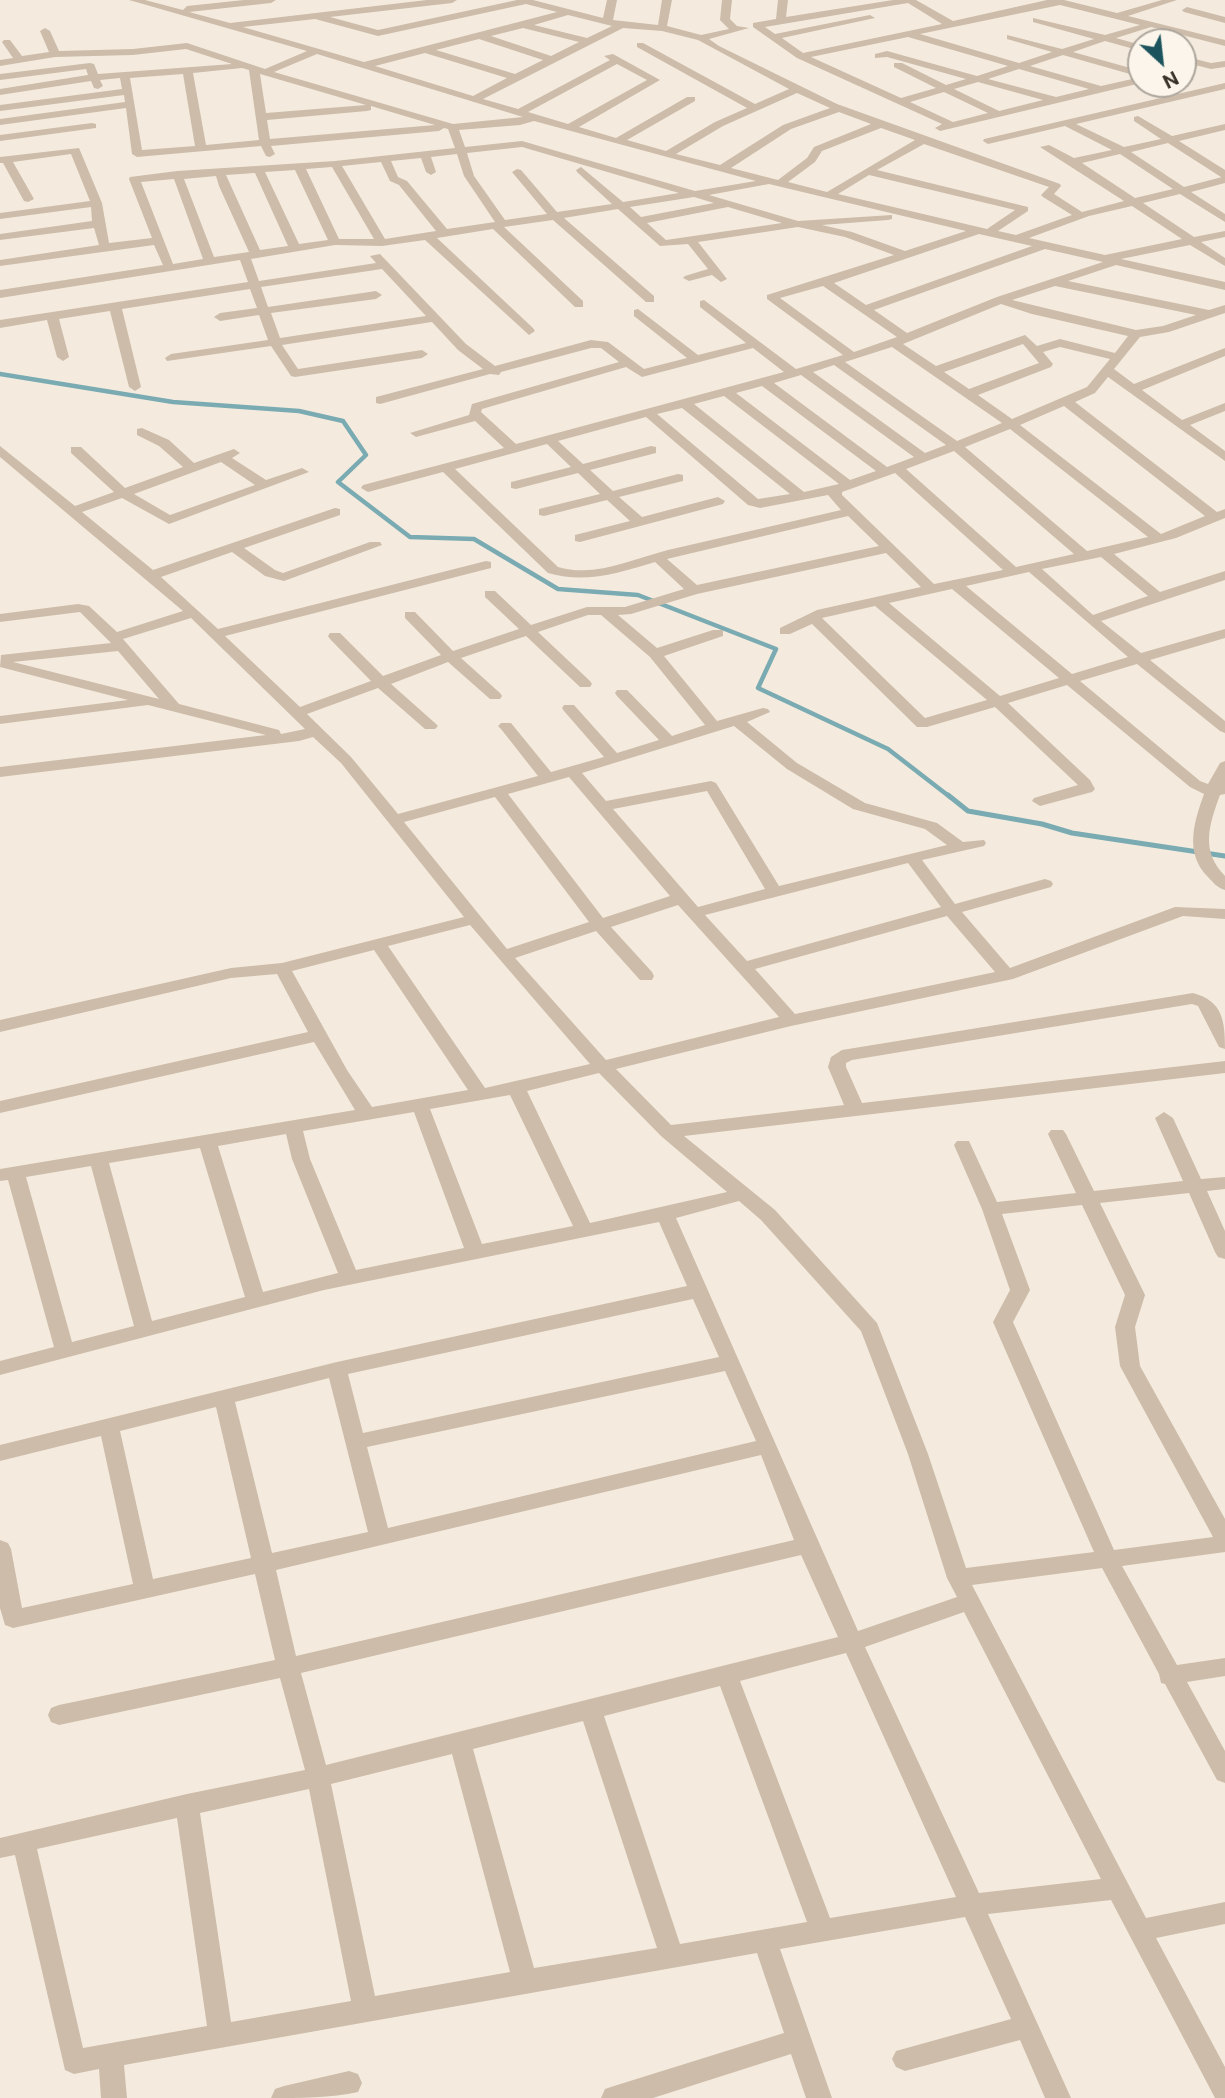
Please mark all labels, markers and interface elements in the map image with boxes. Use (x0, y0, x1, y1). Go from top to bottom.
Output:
north arrow (1127, 28, 1197, 98)
text: N (1159, 67, 1182, 93)

